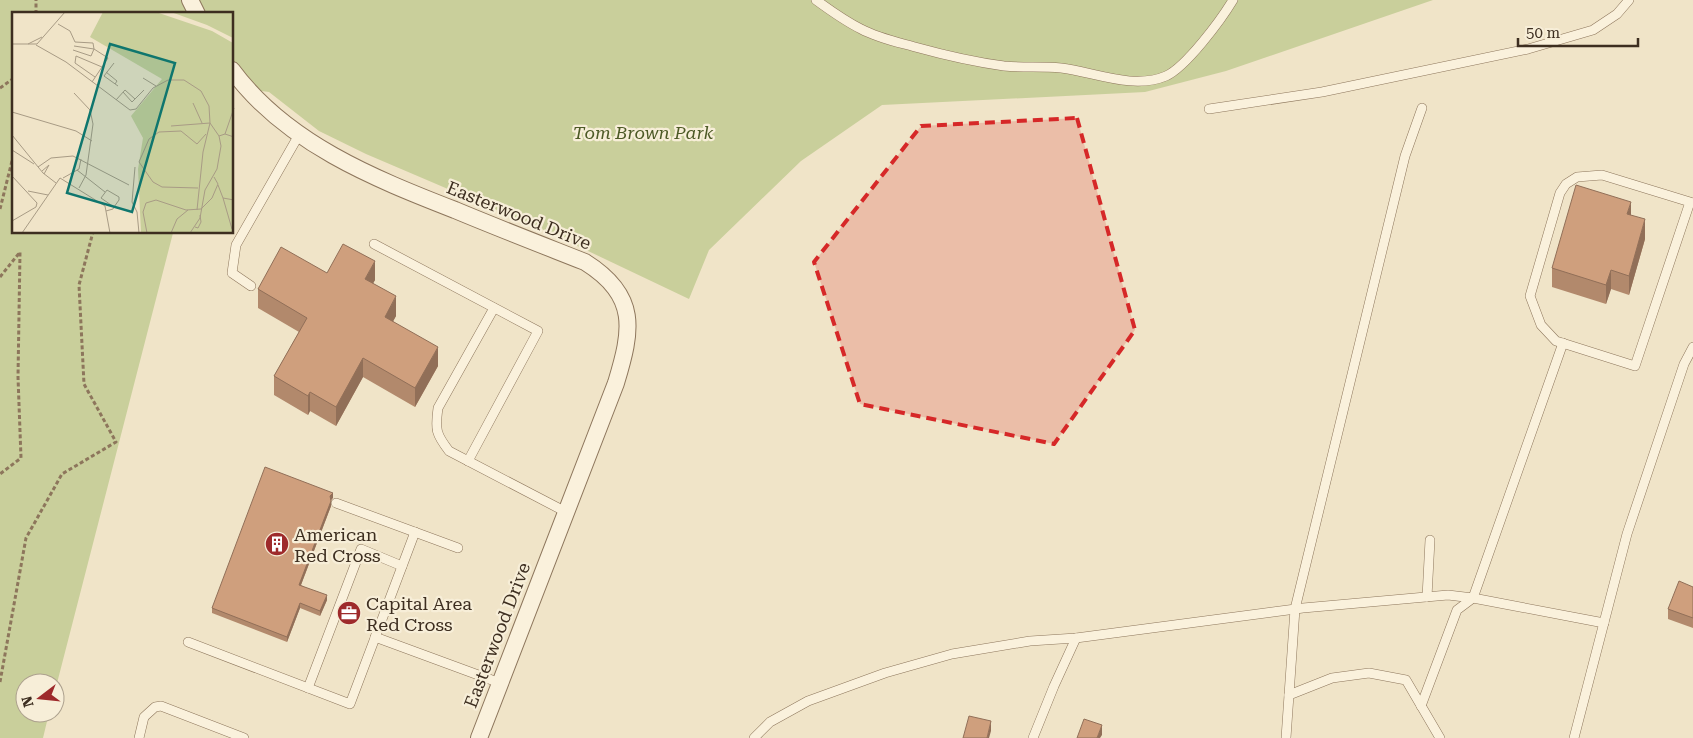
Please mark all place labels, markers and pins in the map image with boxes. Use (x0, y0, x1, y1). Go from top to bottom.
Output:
place label: American Red Cross (294, 524, 381, 566)
building icon: American Red Cross (264, 531, 290, 557)
place label: Capital Area Red Cross (366, 593, 472, 635)
office icon: Capital Area Red Cross (336, 600, 362, 626)

